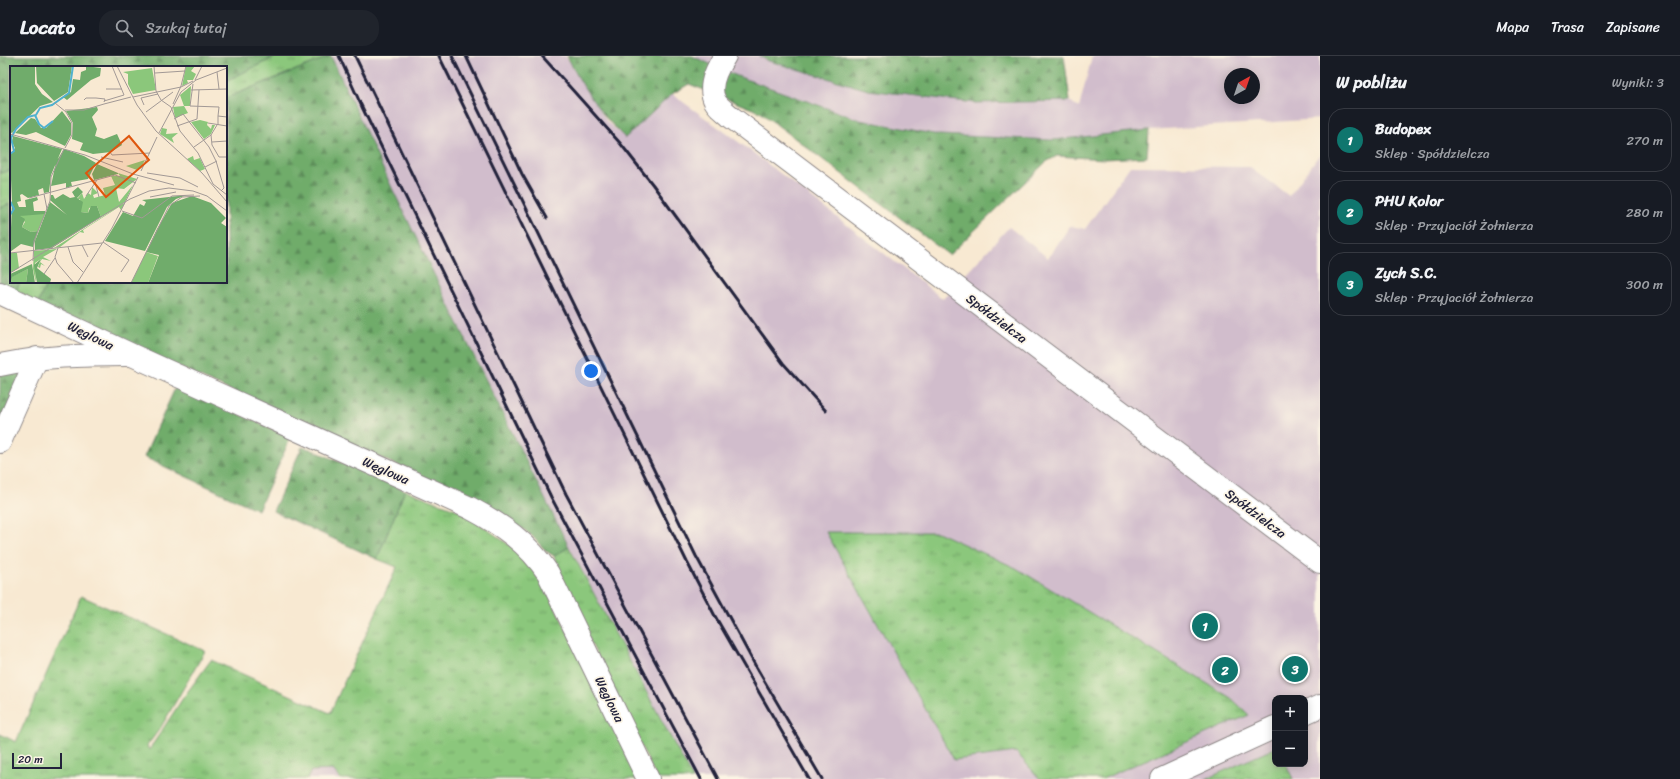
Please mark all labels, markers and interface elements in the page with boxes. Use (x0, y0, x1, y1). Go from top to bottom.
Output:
search box (99, 10, 379, 46)
text: Locato (20, 11, 75, 44)
text: Szukaj tutaj (145, 15, 227, 41)
text: Mapa (1496, 15, 1529, 40)
text: Trasa (1551, 15, 1584, 40)
text: Zapisane (1606, 15, 1660, 40)
icon: search (113, 17, 135, 39)
inset map (10, 66, 227, 283)
text: W pobliżu (1336, 67, 1407, 97)
north arrow (1224, 68, 1260, 104)
text: Wyniki: 3 (1612, 71, 1664, 94)
text: Budopex (1375, 116, 1431, 142)
text: 1 (1347, 129, 1353, 152)
text: 270 m (1626, 129, 1663, 152)
text: Sklep · Spółdzielcza (1375, 142, 1490, 165)
text: PHU Kolor (1375, 188, 1443, 214)
text: 2 (1346, 201, 1354, 224)
text: 280 m (1626, 201, 1663, 224)
text: Sklep · Przyjaciół Żołnierza (1375, 214, 1533, 237)
text: Zych S.C. (1375, 260, 1438, 286)
text: 3 (1346, 273, 1354, 296)
text: 300 m (1626, 273, 1663, 296)
text: Sklep · Przyjaciół Żołnierza (1375, 286, 1533, 309)
street label: Spółdzielcza (961, 288, 1033, 350)
street label: Węglowa (64, 314, 118, 357)
your location (581, 361, 601, 381)
street label: Węglowa (359, 450, 413, 491)
street label: Spółdzielcza (1220, 483, 1292, 545)
pin: 1 (1192, 611, 1218, 641)
pin: 3 (1282, 654, 1308, 684)
pin: 2 (1212, 655, 1238, 685)
street label: Węglowa (588, 672, 631, 727)
map controls (1272, 695, 1308, 767)
button: + (1272, 695, 1308, 731)
button: − (1272, 731, 1308, 767)
text: 20 m (18, 750, 43, 769)
scale bar (12, 751, 62, 770)

